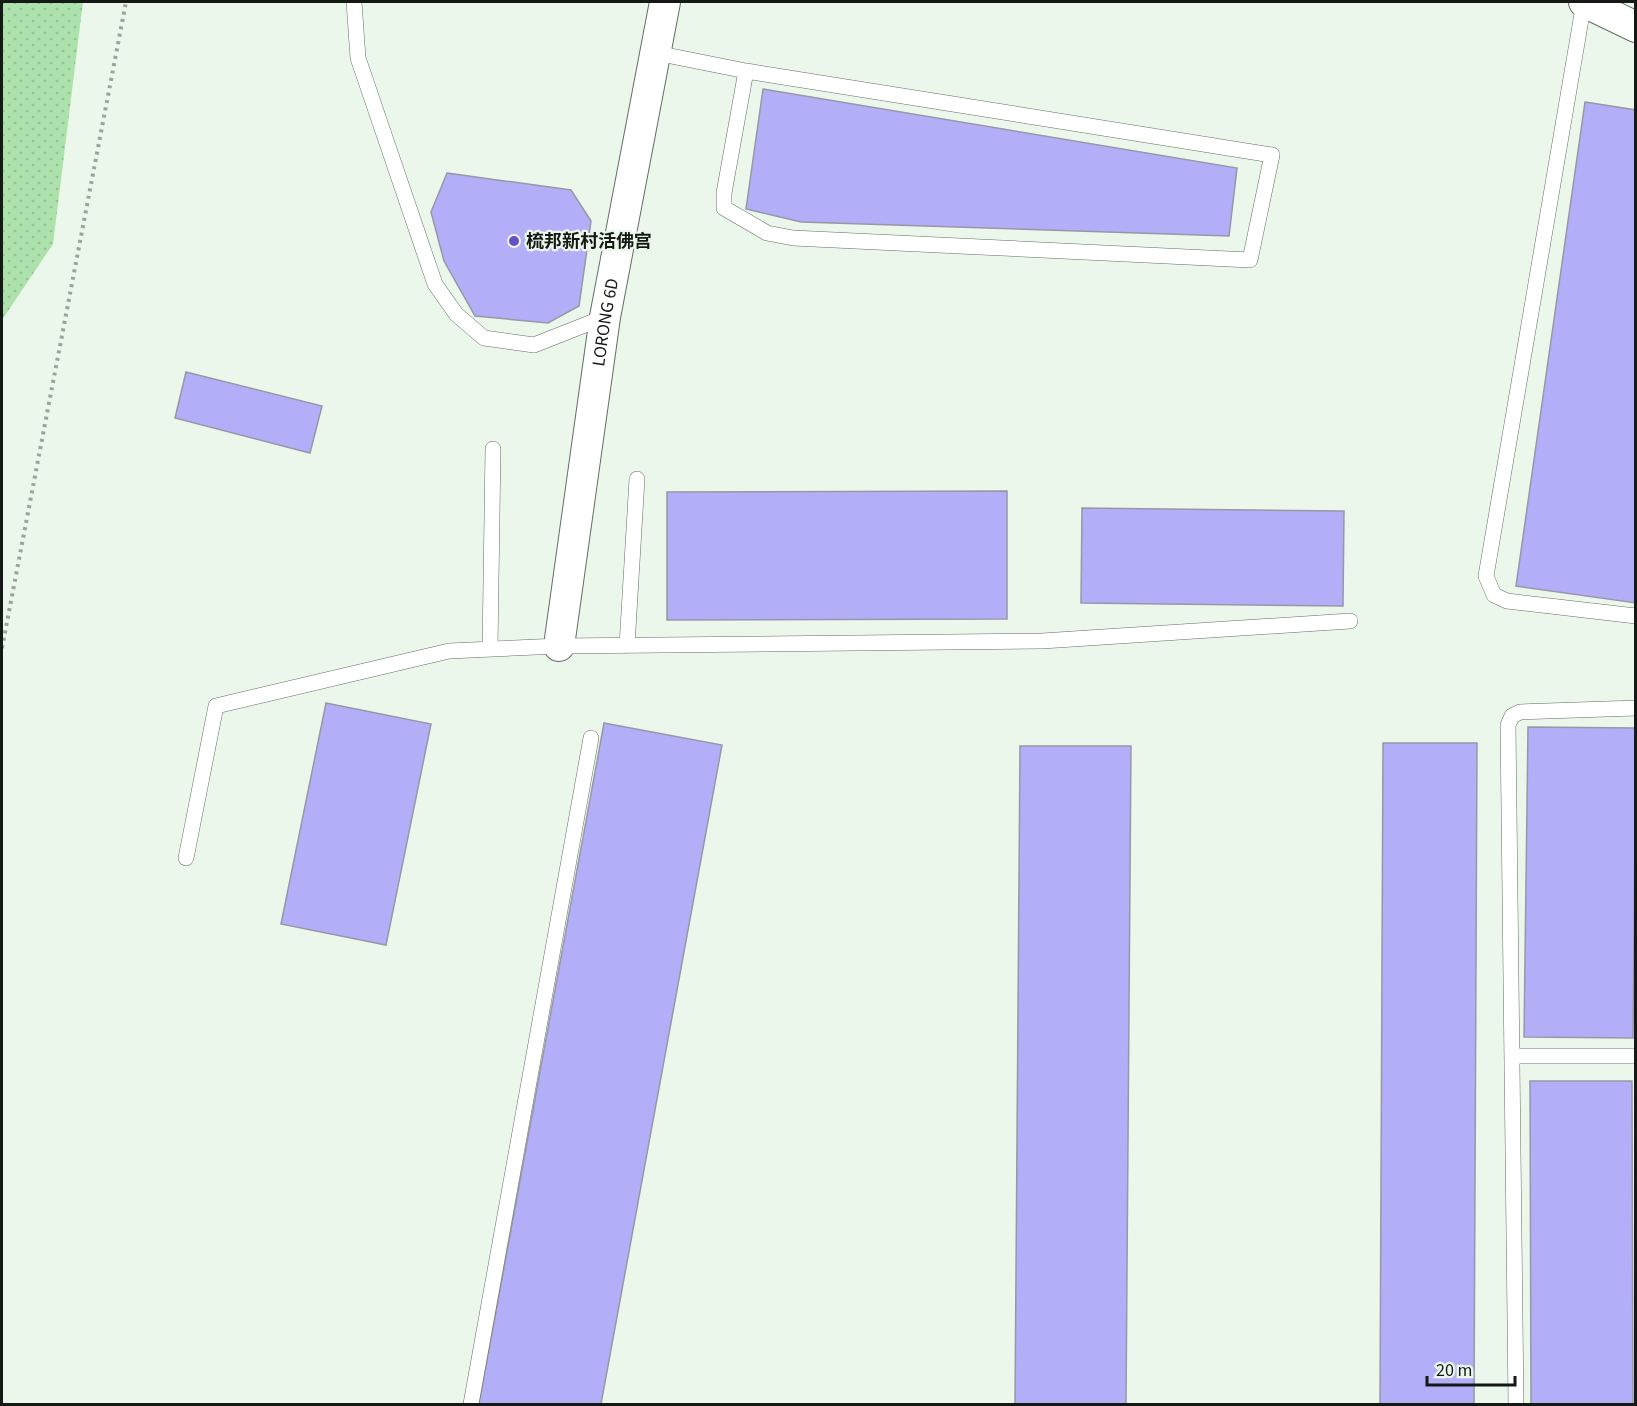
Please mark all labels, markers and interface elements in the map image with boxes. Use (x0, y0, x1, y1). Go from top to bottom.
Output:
place label: 梳邦新村活佛宫 (526, 229, 652, 254)
marker: 梳邦新村活佛宫 (507, 234, 521, 248)
street label: LORONG 6D (586, 276, 625, 368)
scale bar (1427, 1349, 1516, 1387)
text: 20 m (1436, 1358, 1472, 1383)

